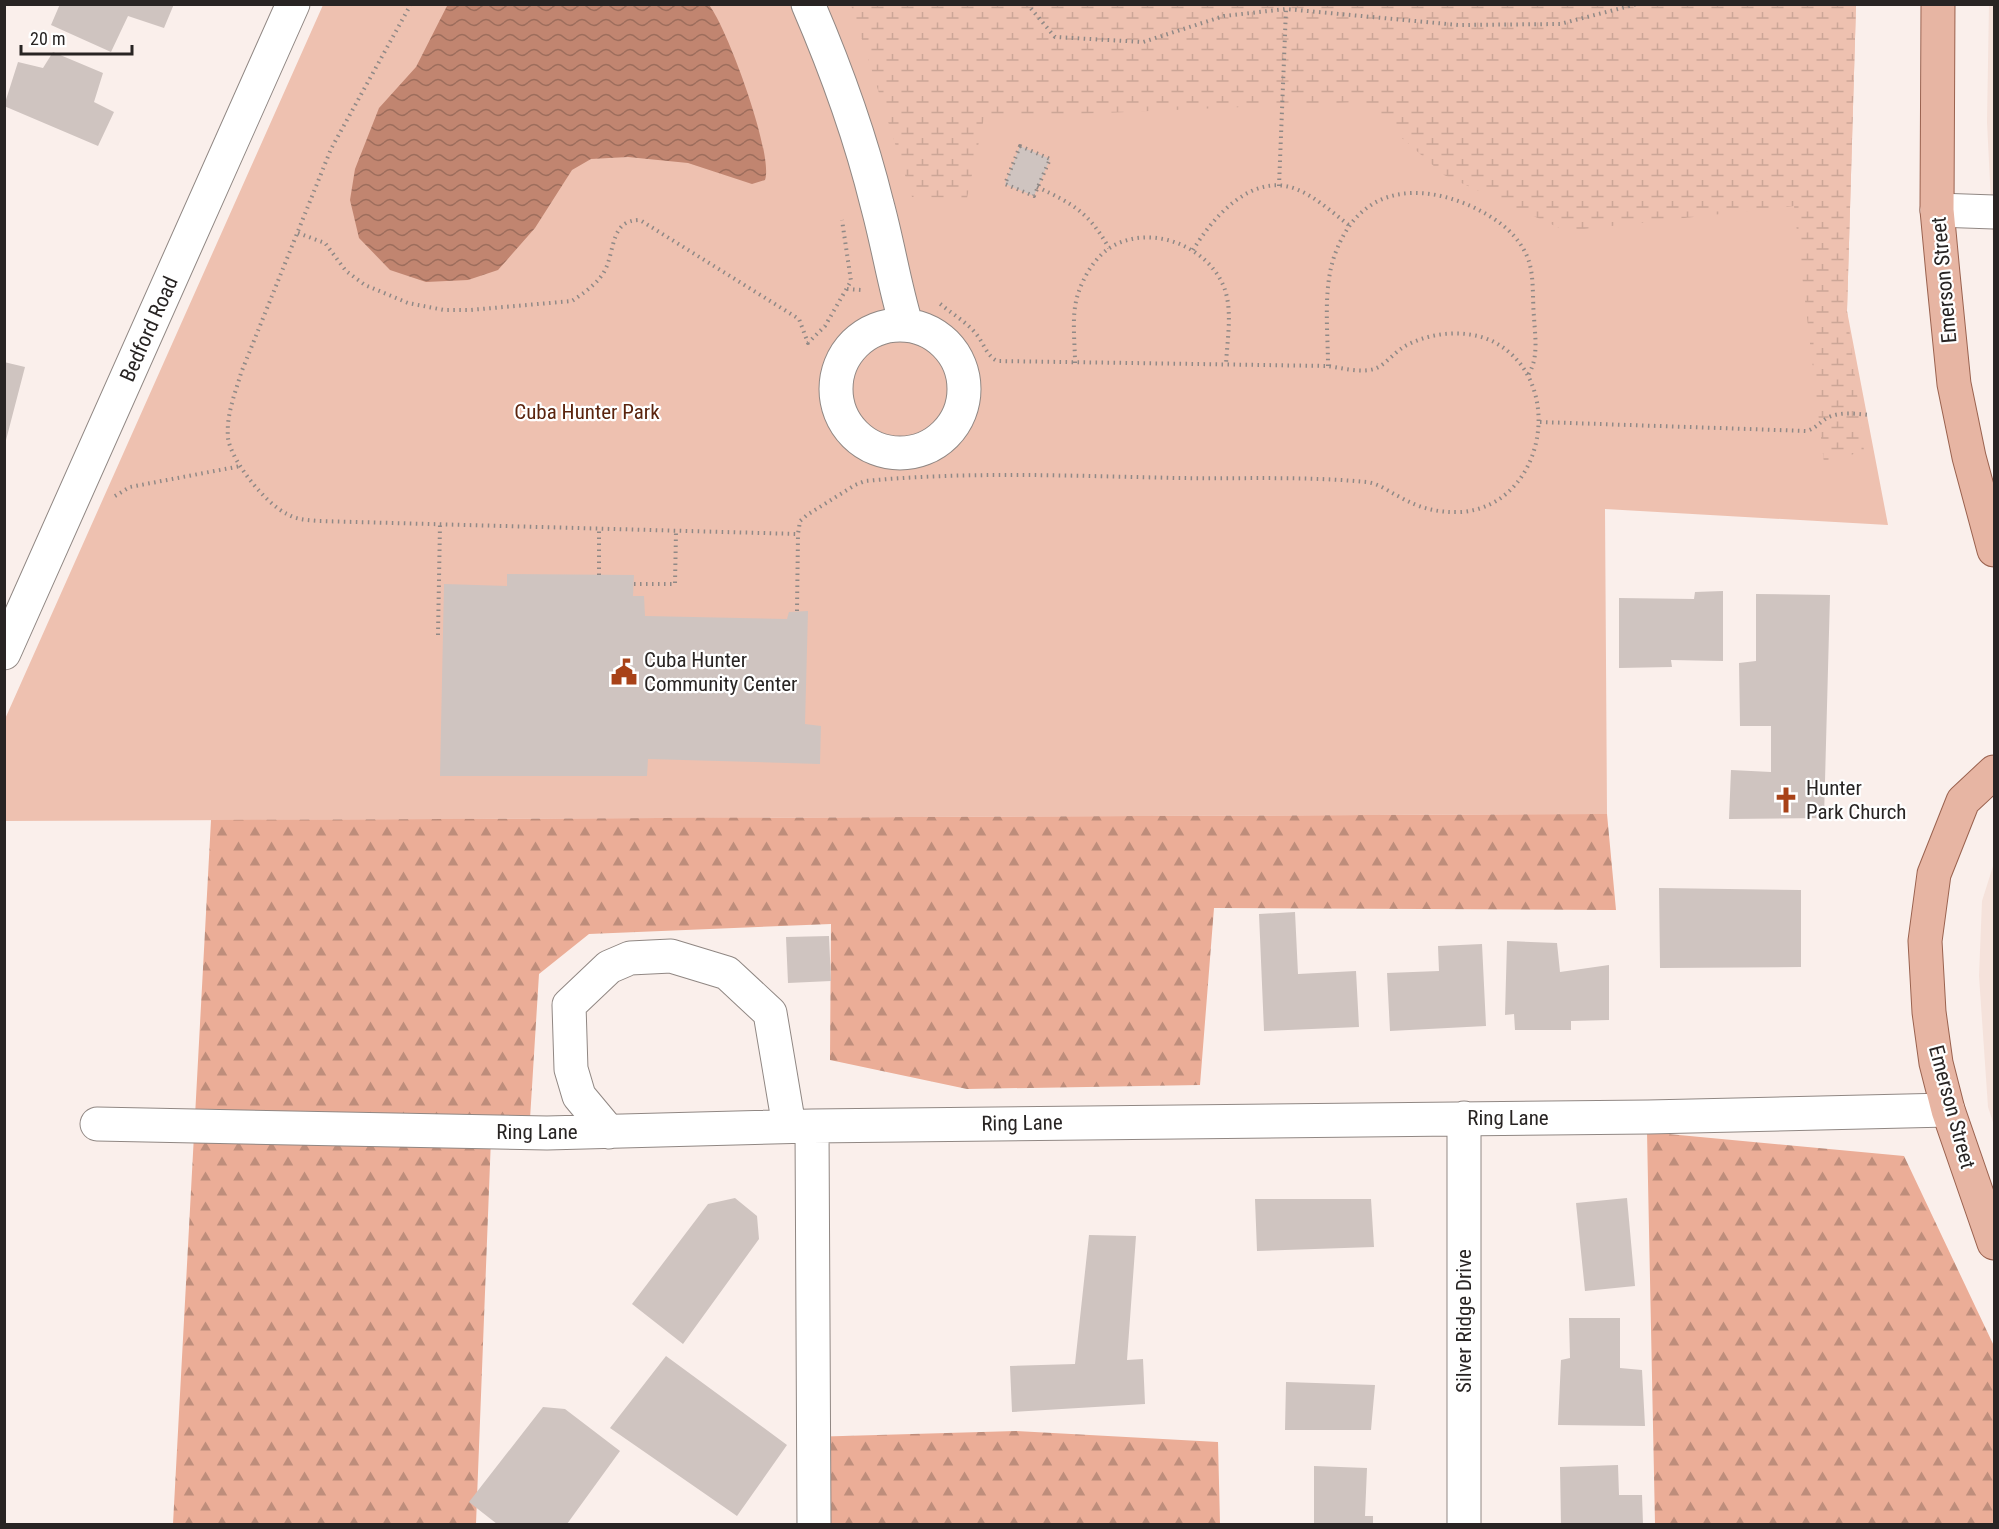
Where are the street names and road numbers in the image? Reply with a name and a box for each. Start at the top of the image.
street label: Emerson Street [1927,216,1961,344]
street label: Bedford Road [115,273,183,385]
street label: Emerson Street [1924,1043,1980,1171]
street label: Ring Lane [1467,1106,1549,1130]
street label: Ring Lane [981,1110,1063,1136]
street label: Ring Lane [496,1120,578,1144]
street label: Silver Ridge Drive [1452,1249,1476,1393]

